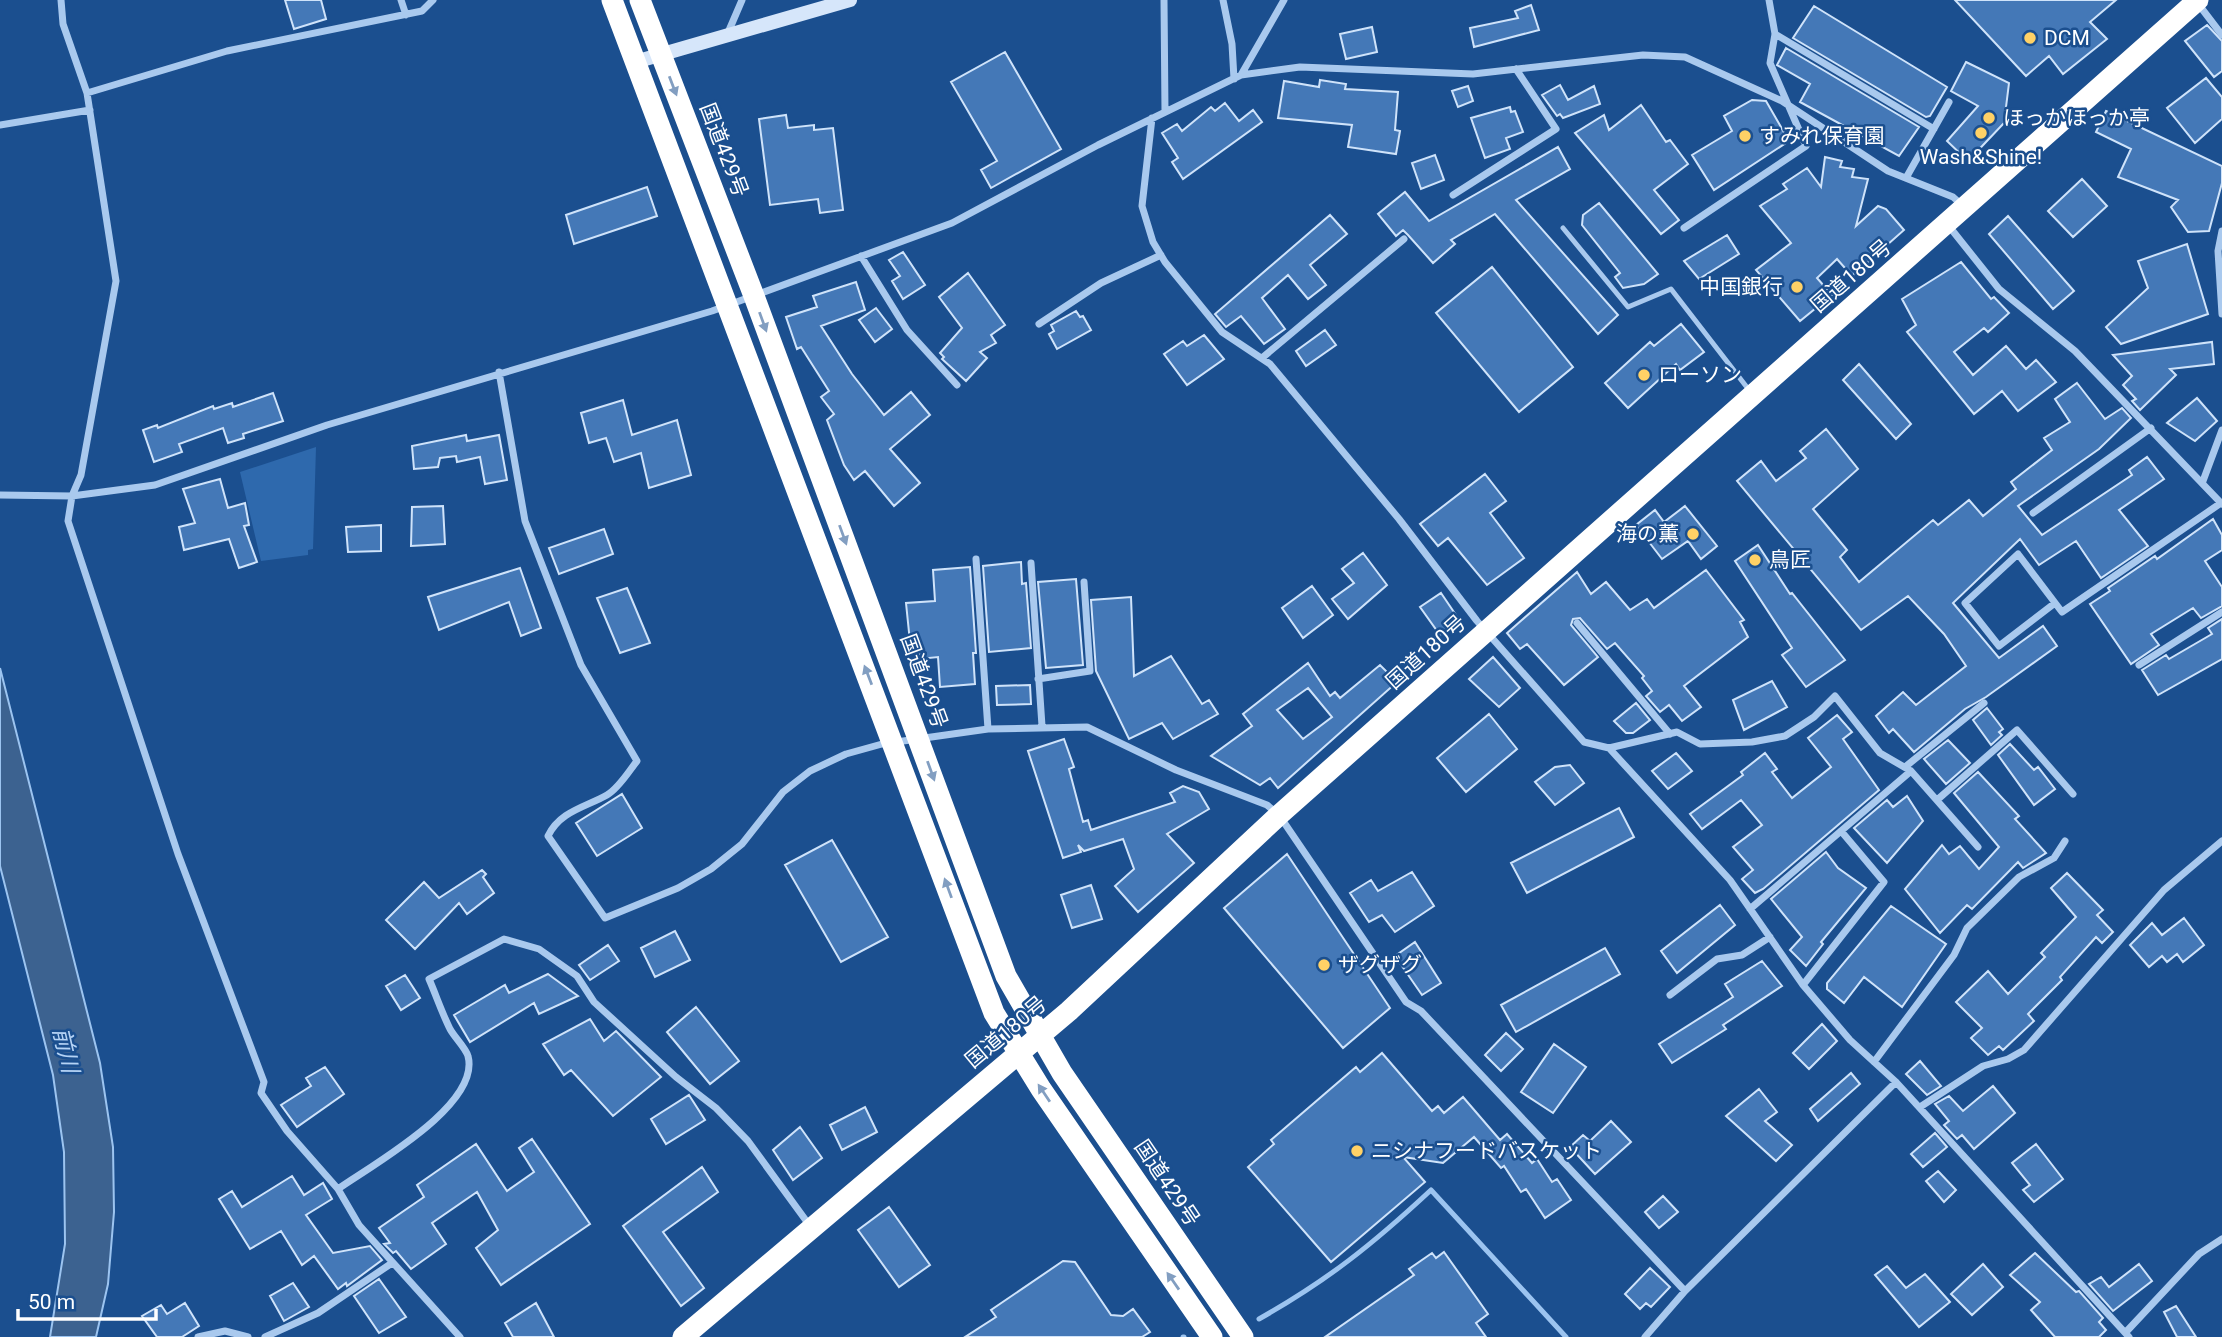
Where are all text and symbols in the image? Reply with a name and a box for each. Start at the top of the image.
place label: DCM [2044,26,2090,50]
marker: DCM [2022,30,2038,46]
one-way arrow [668,76,679,97]
street label: 国道429号 [695,100,753,200]
place label: ほっかほっか亭 [2003,106,2150,130]
marker: ほっかほっか亭 [1981,110,1997,126]
place label: すみれ保育園 [1759,124,1885,148]
marker: Wash&Shine! [1973,125,1989,141]
marker: すみれ保育園 [1737,128,1753,144]
place label: Wash&Shine! [1920,145,2042,169]
street label: 国道180号 [1806,235,1896,317]
place label: 中国銀行 [1699,275,1783,299]
marker: 中国銀行 [1789,279,1805,295]
one-way arrow [758,311,769,332]
place label: ローソン [1658,363,1742,387]
marker: ローソン [1636,367,1652,383]
place label: 海の薫 [1616,522,1679,546]
one-way arrow [838,525,849,546]
marker: 海の薫 [1685,526,1701,542]
place label: 鳥匠 [1769,548,1811,572]
marker: 鳥匠 [1747,552,1763,568]
street label: 国道180号 [1381,610,1471,694]
street label: 国道429号 [896,631,952,731]
one-way arrow [863,665,874,686]
one-way arrow [926,761,937,782]
one-way arrow [942,878,953,899]
place label: ザグザグ [1338,953,1422,977]
marker: ザグザグ [1316,957,1332,973]
street label: 国道180号 [961,991,1051,1073]
water label: 前川 [47,1025,85,1078]
one-way arrow [1038,1084,1051,1103]
street label: 国道429号 [1130,1135,1204,1231]
place label: ニシナフードバスケット [1371,1139,1602,1163]
marker: ニシナフードバスケット [1349,1143,1365,1159]
one-way arrow [1166,1272,1180,1290]
scale bar [18,1278,156,1322]
text: 50 m [28,1290,75,1314]

